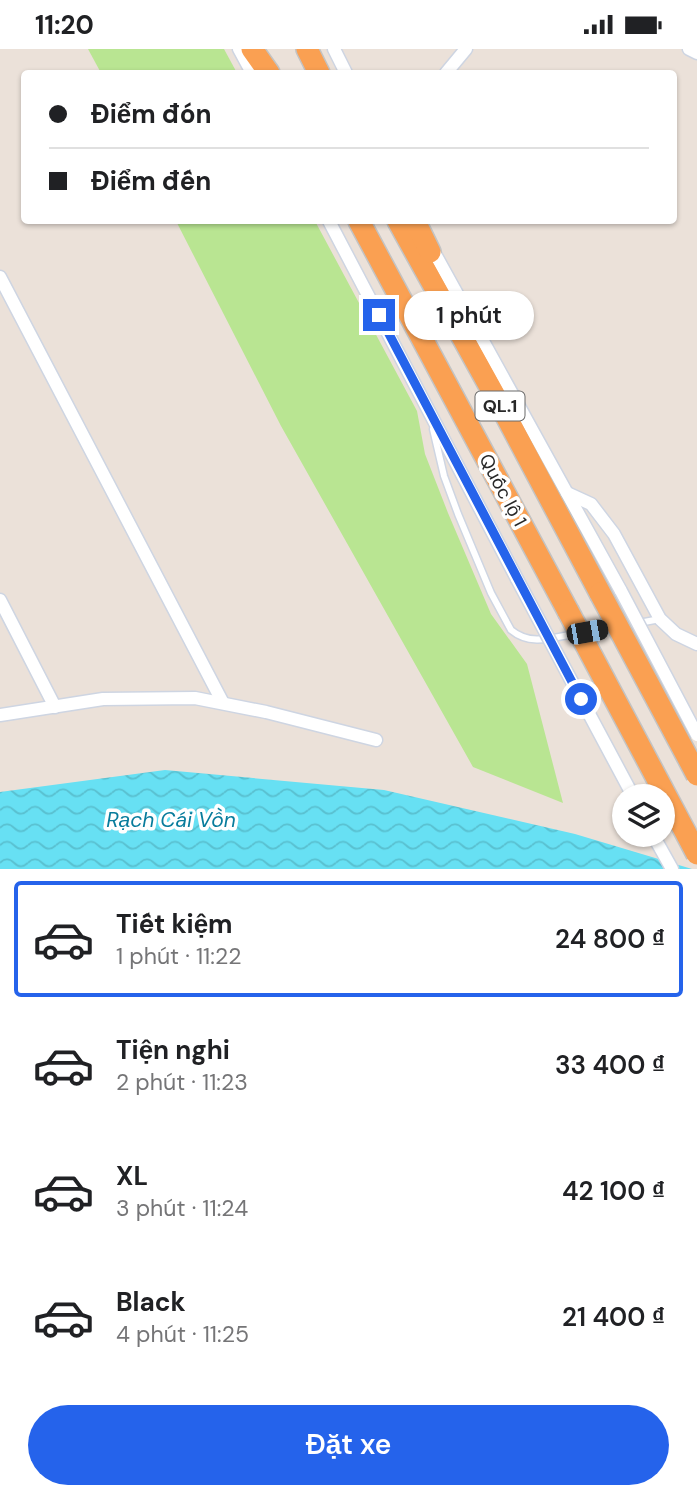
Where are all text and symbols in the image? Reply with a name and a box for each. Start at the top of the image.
text: 11:20 [35,8,94,42]
text: Điểm đón [91,97,212,131]
text: Điểm đến [91,164,211,198]
callout: 1 phút [404,291,533,339]
route end [363,299,395,331]
text: 1 phút [436,300,502,330]
road number: QL.1 [476,391,524,421]
street label: Quốc lộ 1 [474,449,532,531]
car [565,618,610,646]
route start [565,683,597,715]
map controls [612,784,675,847]
button: layers [612,784,675,847]
water label: Rạch Cái Vồn [106,806,236,834]
text: Tiết kiệm [116,907,233,941]
icon: car [32,908,95,971]
text: 24 800 ₫ [555,922,665,956]
text: 1 phút · 11:22 [116,941,241,971]
text: Tiện nghi [116,1033,230,1067]
icon: car [32,1034,95,1097]
text: 33 400 ₫ [555,1048,665,1082]
text: 2 phút · 11:23 [116,1067,248,1097]
text: XL [116,1159,148,1193]
icon: car [32,1160,95,1223]
text: 42 100 ₫ [562,1174,665,1208]
text: 3 phút · 11:24 [116,1193,248,1223]
text: Black [116,1285,186,1319]
icon: car [32,1286,95,1349]
text: 21 400 ₫ [562,1300,665,1334]
text: 4 phút · 11:25 [116,1319,249,1349]
button: Đặt xe [28,1405,669,1485]

